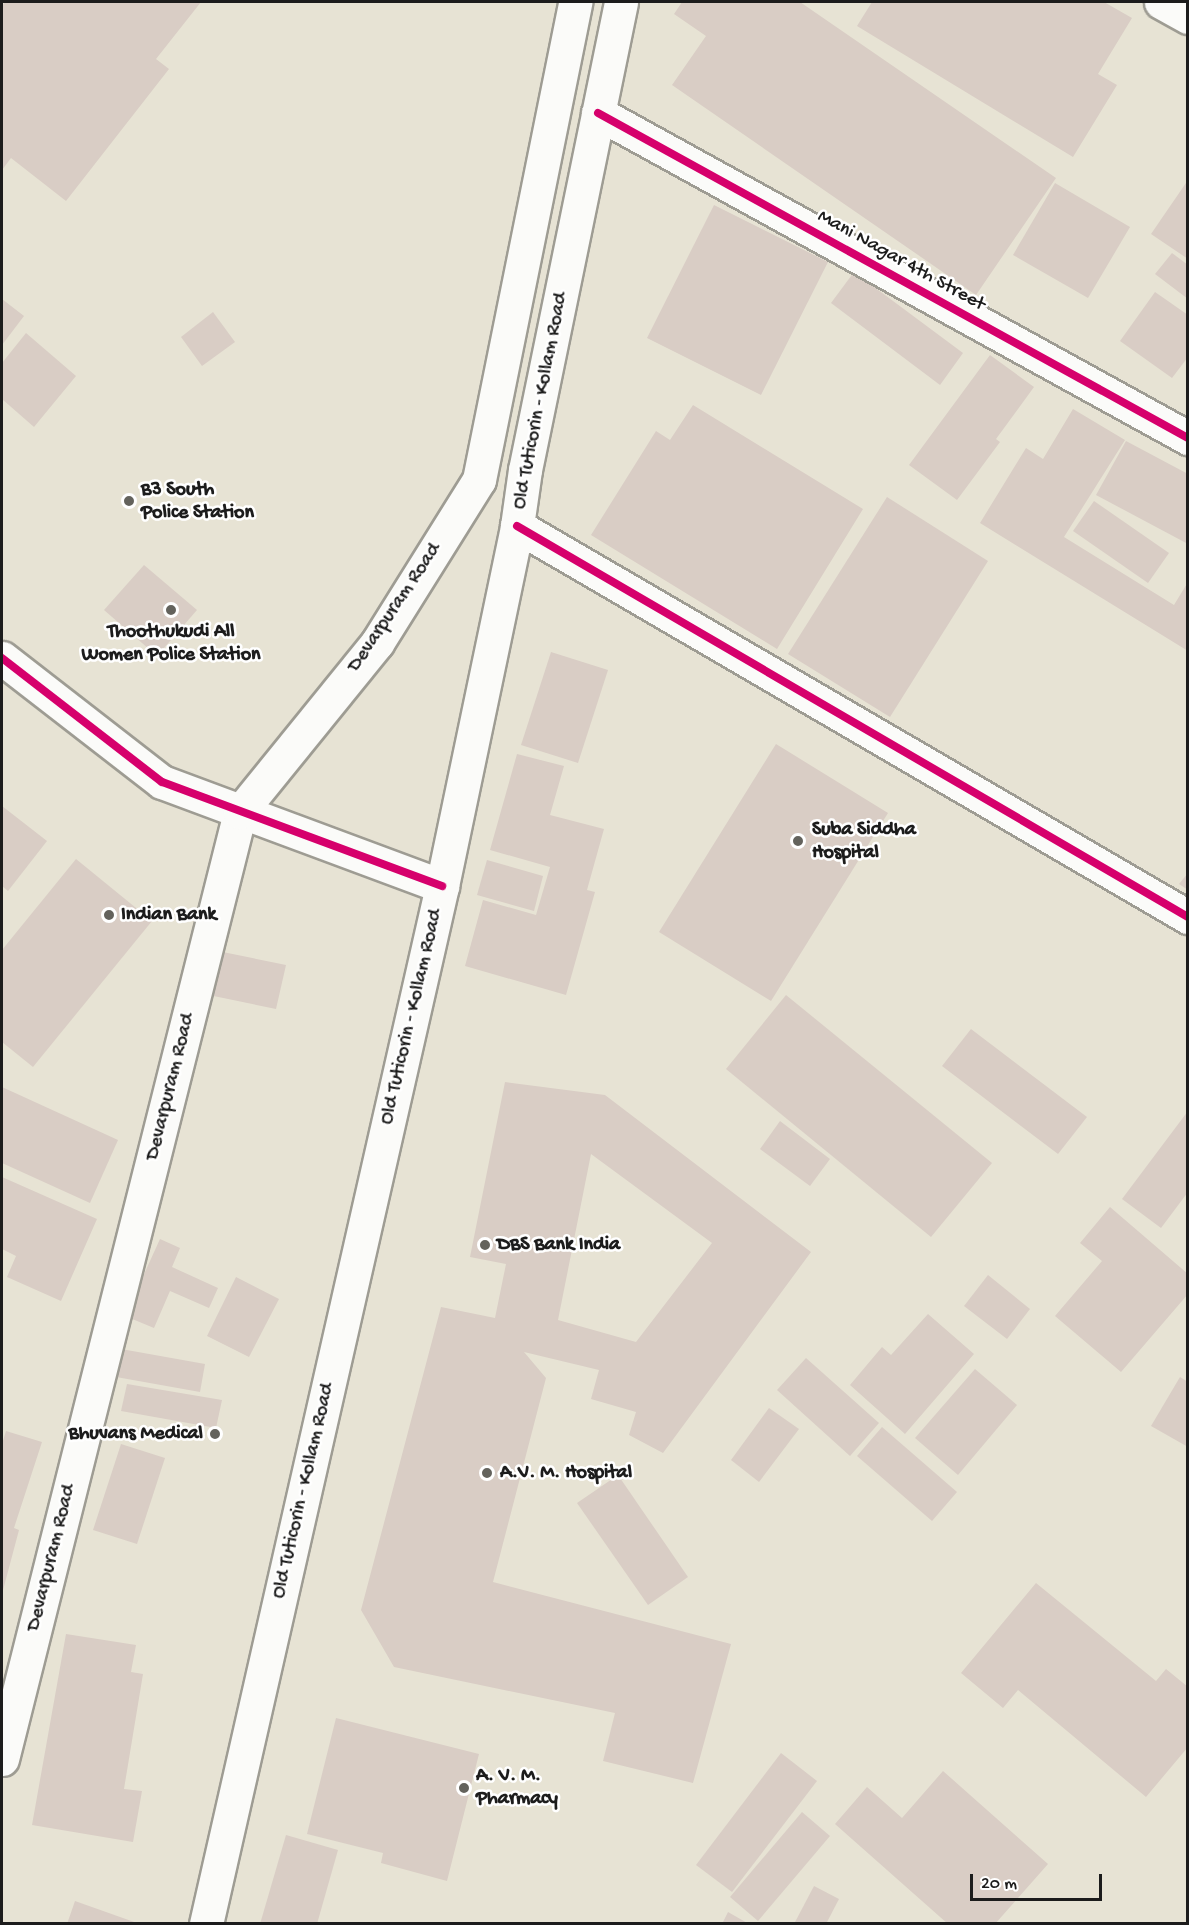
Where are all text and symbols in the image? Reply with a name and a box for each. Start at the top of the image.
street label: Mani Nagar 4th Street [813,205,989,317]
street label: Old Tuticorin - Kollam Road [508,291,574,511]
place label: B3 South Police Station [141,478,254,525]
marker: B3 South Police Station [122,494,136,508]
street label: Devarpuram Road [343,539,447,677]
marker: Thoothukudi All Women Police Station [164,603,178,617]
place label: Thoothukudi All Women Police Station [81,620,261,667]
place label: Suba Siddha Hospital [812,818,916,865]
marker: Suba Siddha Hospital [789,832,807,850]
place label: Indian Bank [121,903,216,927]
street label: Old Tuticorin - Kollam Road [376,907,448,1127]
marker: Indian Bank [102,908,116,922]
street label: Devarpuram Road [141,1011,201,1163]
place label: DBS Bank India [497,1233,620,1257]
marker: DBS Bank India [478,1238,492,1252]
street label: Old Tuticorin - Kollam Road [268,1381,340,1601]
place label: Bhuvans Medical [69,1422,203,1446]
marker: Bhuvans Medical [208,1427,222,1441]
place label: A.V. M. Hospital [500,1461,632,1485]
marker: A.V. M. Hospital [478,1464,496,1482]
street label: Devarpuram Road [22,1482,82,1634]
place label: A. V. M. Pharmacy [476,1764,558,1811]
marker: A. V. M. Pharmacy [457,1781,471,1795]
scale bar [973,1862,1105,1900]
text: 20 m [981,1874,1017,1895]

